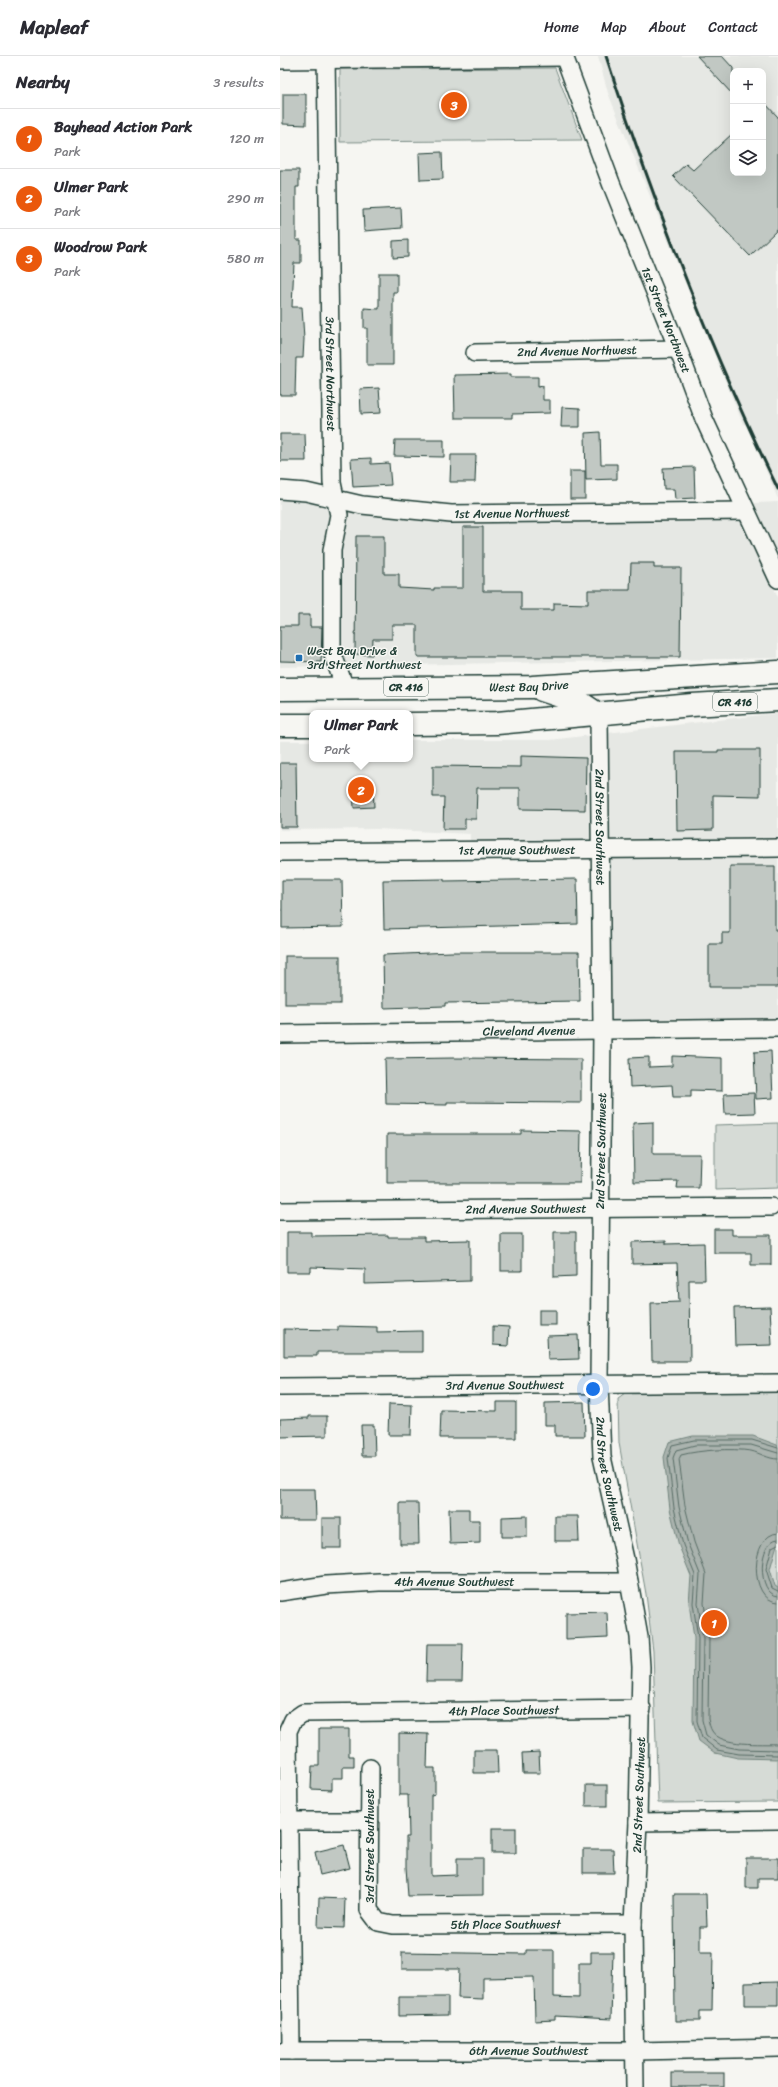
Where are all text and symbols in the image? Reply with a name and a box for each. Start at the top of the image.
text: Mapleaf [20,11,88,44]
text: Home [544,15,579,40]
text: Map [601,15,627,40]
text: About [649,15,686,40]
text: Contact [708,15,758,40]
text: Nearby [16,67,70,97]
map controls [730,68,766,176]
button: + [730,68,766,104]
text: 3 results [213,71,264,94]
pin: 3 [441,90,467,120]
button: − [730,104,766,140]
text: Bayhead Action Park [54,114,192,140]
text: 1 [26,127,32,150]
text: 120 m [229,127,264,150]
text: Park [54,140,81,163]
button: layers [730,140,766,176]
text: Ulmer Park [54,174,128,200]
text: 2 [25,187,33,210]
text: 290 m [227,187,264,210]
text: Park [54,200,81,223]
text: Woodrow Park [54,234,147,260]
text: 3 [25,247,33,270]
text: 580 m [227,247,264,270]
text: Park [54,260,81,283]
street label: 1st Street Northwest [635,263,697,376]
street label: 3rd Street Northwest [319,316,342,432]
street label: 2nd Avenue Northwest [517,339,637,363]
street label: 1st Avenue Northwest [454,502,570,525]
place label: West Bay Drive & 3rd Street Northwest [307,640,422,676]
marker: West Bay Drive & 3rd Street Northwest [294,653,304,663]
street label: West Bay Drive [489,674,569,698]
road number: CR 416 [384,678,428,696]
road number: CR 416 [713,693,757,711]
popup [309,710,413,762]
text: Ulmer Park [324,712,398,738]
text: Park [324,738,351,761]
street label: 2nd Street Southwest [589,769,612,885]
pin: 2 [348,775,374,805]
street label: 1st Avenue Southwest [458,839,576,862]
street label: Cleveland Avenue [483,1019,576,1043]
street label: 2nd Street Southwest [589,1093,613,1209]
street label: 2nd Avenue Southwest [465,1198,587,1220]
street label: 3rd Avenue Southwest [445,1374,565,1397]
your location [583,1379,603,1399]
street label: 2nd Street Southwest [589,1416,629,1534]
street label: 4th Avenue Southwest [394,1571,514,1593]
pin: 1 [701,1608,727,1638]
street label: 4th Place Southwest [448,1699,560,1722]
street label: 2nd Street Southwest [626,1736,652,1854]
street label: 3rd Street Southwest [359,1789,381,1903]
street label: 5th Place Southwest [450,1913,562,1936]
street label: 6th Avenue Southwest [469,2040,589,2062]

